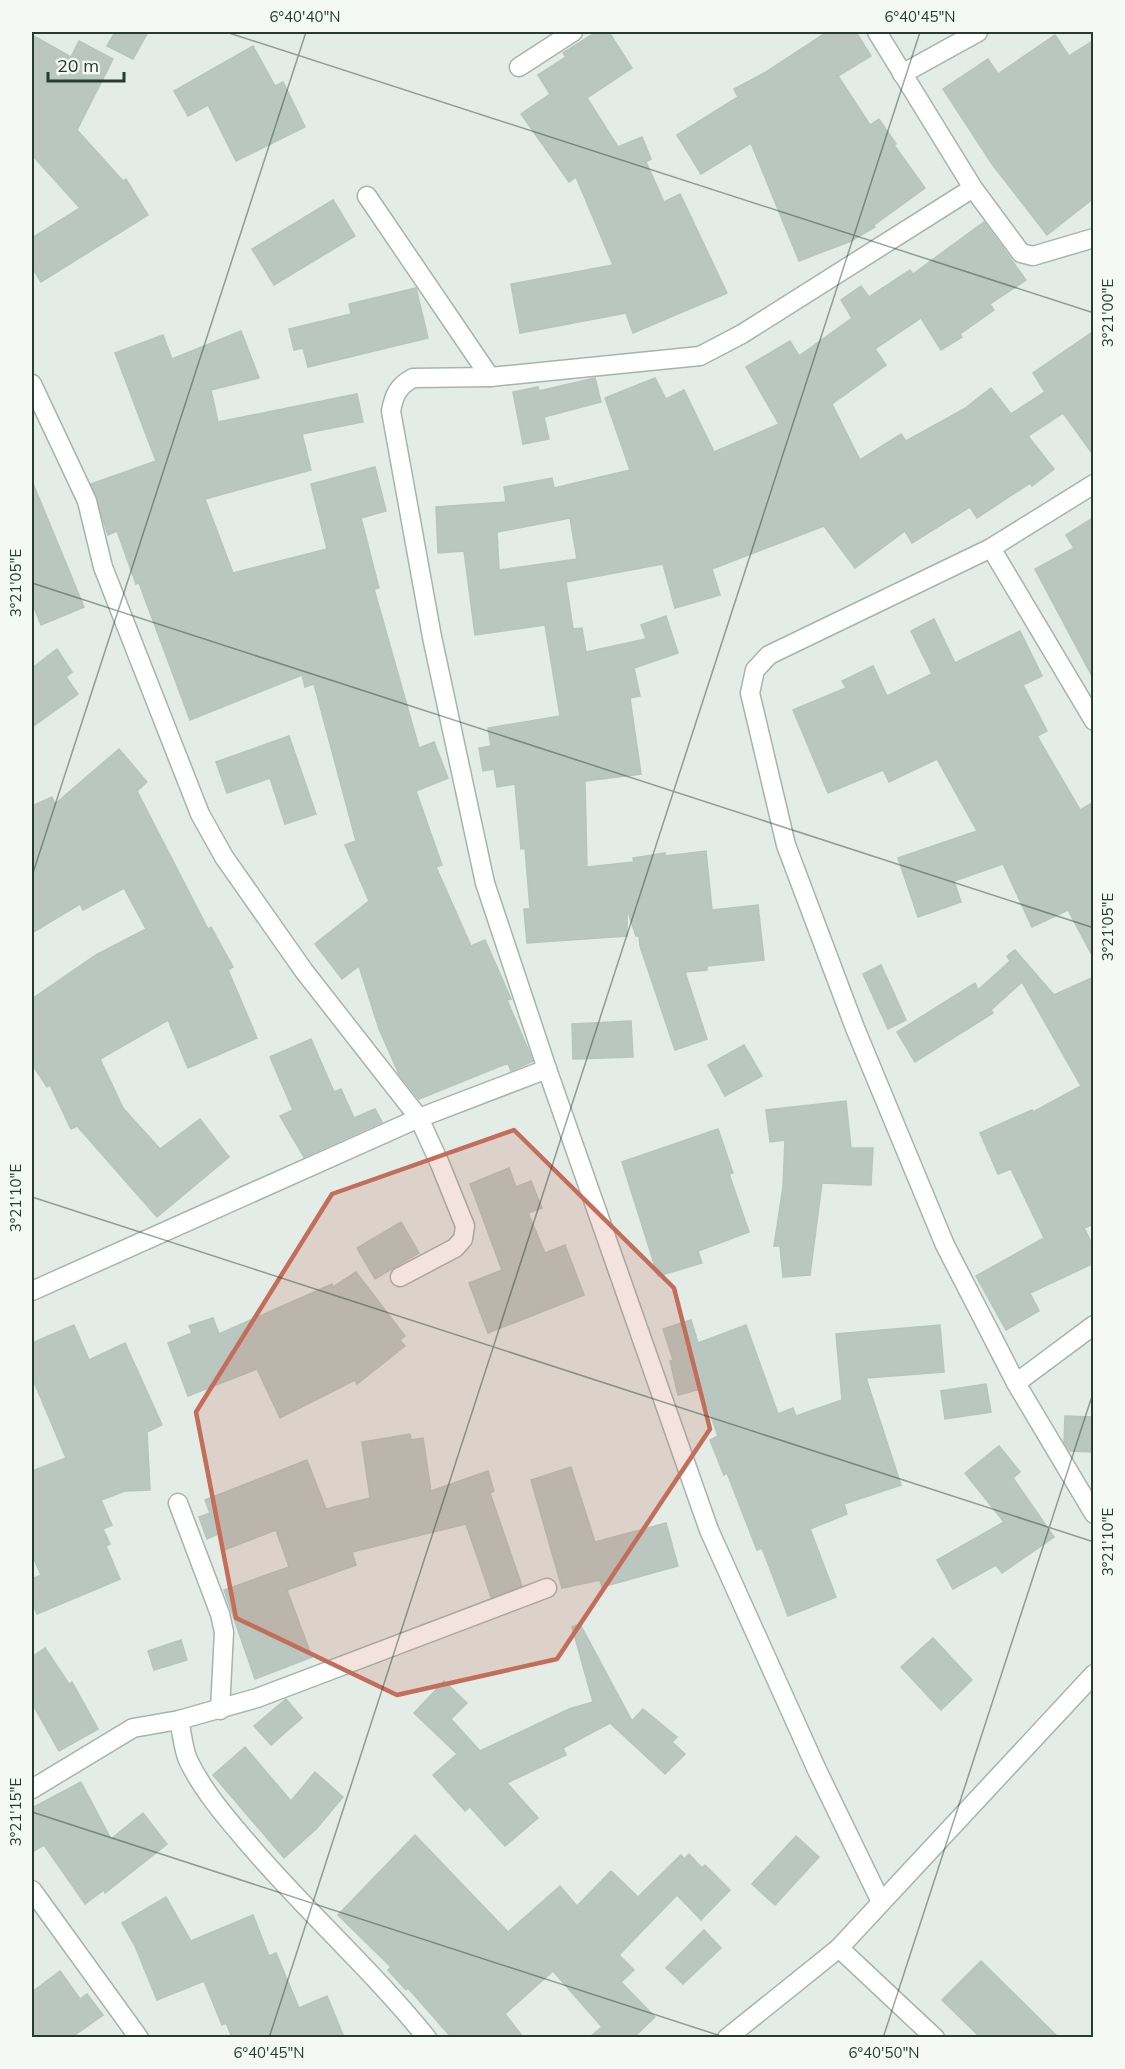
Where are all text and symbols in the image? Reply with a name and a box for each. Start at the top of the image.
text: 6°40'40"N [270,7,340,26]
text: 6°40'45"N [885,7,955,26]
scale bar [48,45,124,83]
text: 20 m [57,54,99,77]
text: 3°21'00"E [1098,279,1117,347]
text: 3°21'05"E [6,549,25,617]
text: 3°21'05"E [1098,893,1117,961]
text: 3°21'10"E [6,1164,25,1232]
text: 3°21'10"E [1098,1508,1117,1576]
text: 3°21'15"E [6,1778,25,1846]
text: 6°40'45"N [234,2043,304,2062]
text: 6°40'50"N [849,2043,919,2062]

